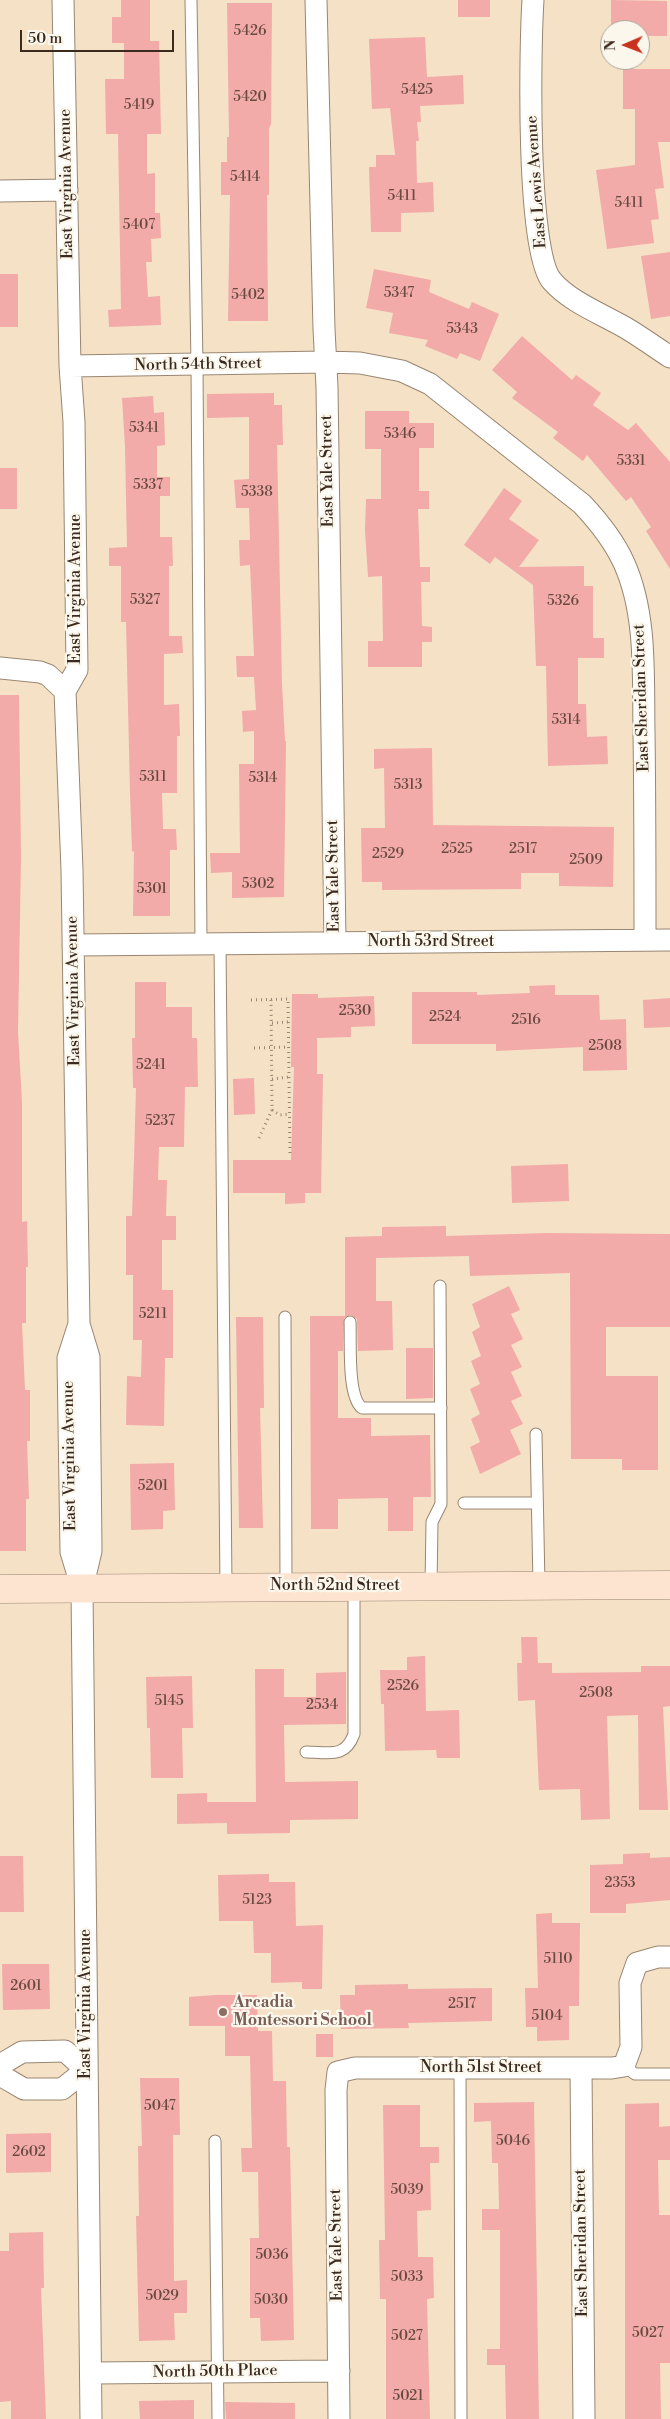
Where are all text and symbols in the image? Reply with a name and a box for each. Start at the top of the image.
scale bar [22,20,176,52]
north arrow [600,20,650,70]
house number: 5426 [234,24,266,40]
text: 50 m [28,29,62,48]
text: N [602,40,620,51]
house number: 5425 [401,83,433,99]
house number: 5420 [233,90,267,106]
house number: 5419 [124,98,154,114]
street label: East Virginia Avenue [56,109,78,259]
street label: East Lewis Avenue [523,115,551,249]
house number: 5414 [230,170,260,186]
house number: 5411 [388,189,416,205]
house number: 5411 [615,196,643,212]
house number: 5407 [123,218,155,234]
house number: 5347 [384,286,414,302]
house number: 5402 [231,288,265,304]
house number: 5343 [446,322,478,338]
street label: North 54th Street [134,354,262,376]
street label: East Yale Street [317,415,339,527]
house number: 5341 [129,421,159,437]
house number: 5346 [384,427,416,443]
house number: 5331 [617,454,645,470]
house number: 5337 [133,478,163,494]
house number: 5338 [241,485,273,501]
street label: East Virginia Avenue [66,514,86,664]
house number: 5327 [130,593,160,609]
house number: 5326 [547,594,579,610]
street label: East Sheridan Street [630,624,654,772]
house number: 5314 [552,713,580,729]
house number: 5311 [139,770,167,786]
house number: 5314 [249,771,277,787]
house number: 5313 [394,778,422,794]
street label: East Yale Street [323,820,345,932]
house number: 2525 [441,842,473,858]
house number: 2517 [509,842,537,858]
house number: 2529 [372,847,404,863]
house number: 2509 [569,853,603,869]
house number: 5302 [242,877,274,893]
house number: 5301 [137,882,167,898]
street label: East Virginia Avenue [63,916,85,1066]
street label: North 53rd Street [367,932,495,952]
house number: 2530 [339,1004,371,1020]
house number: 2524 [429,1010,461,1026]
house number: 2516 [511,1013,541,1029]
house number: 2508 [588,1039,622,1055]
house number: 5241 [136,1058,166,1074]
house number: 5237 [145,1114,175,1130]
house number: 5211 [139,1307,167,1323]
street label: East Virginia Avenue [59,1381,81,1531]
house number: 5201 [138,1479,168,1495]
street label: North 52nd Street [270,1576,400,1596]
house number: 2526 [387,1679,419,1695]
house number: 2508 [579,1686,613,1702]
house number: 5145 [154,1694,184,1710]
house number: 2534 [306,1698,338,1714]
house number: 2353 [604,1876,636,1892]
house number: 5123 [242,1893,272,1909]
street label: East Virginia Avenue [76,1929,96,2079]
house number: 5110 [543,1952,573,1968]
house number: 2601 [10,1979,42,1995]
place label: Arcadia Montessori School [233,1993,372,2031]
house number: 2517 [448,1997,476,2013]
marker: Arcadia Montessori School [217,2006,229,2018]
house number: 5104 [532,2009,562,2025]
street label: North 51st Street [420,2058,542,2078]
house number: 5047 [144,2099,176,2115]
house number: 5046 [496,2134,530,2150]
house number: 2602 [12,2145,46,2161]
street label: East Sheridan Street [571,2169,593,2317]
house number: 5039 [390,2183,424,2199]
street label: East Yale Street [326,2189,348,2301]
house number: 5036 [255,2248,289,2264]
house number: 5033 [391,2270,423,2286]
house number: 5029 [145,2289,179,2305]
house number: 5030 [254,2293,288,2309]
house number: 5027 [632,2326,664,2342]
house number: 5027 [391,2329,423,2345]
street label: North 50th Place [152,2361,278,2383]
house number: 5021 [393,2389,423,2405]

